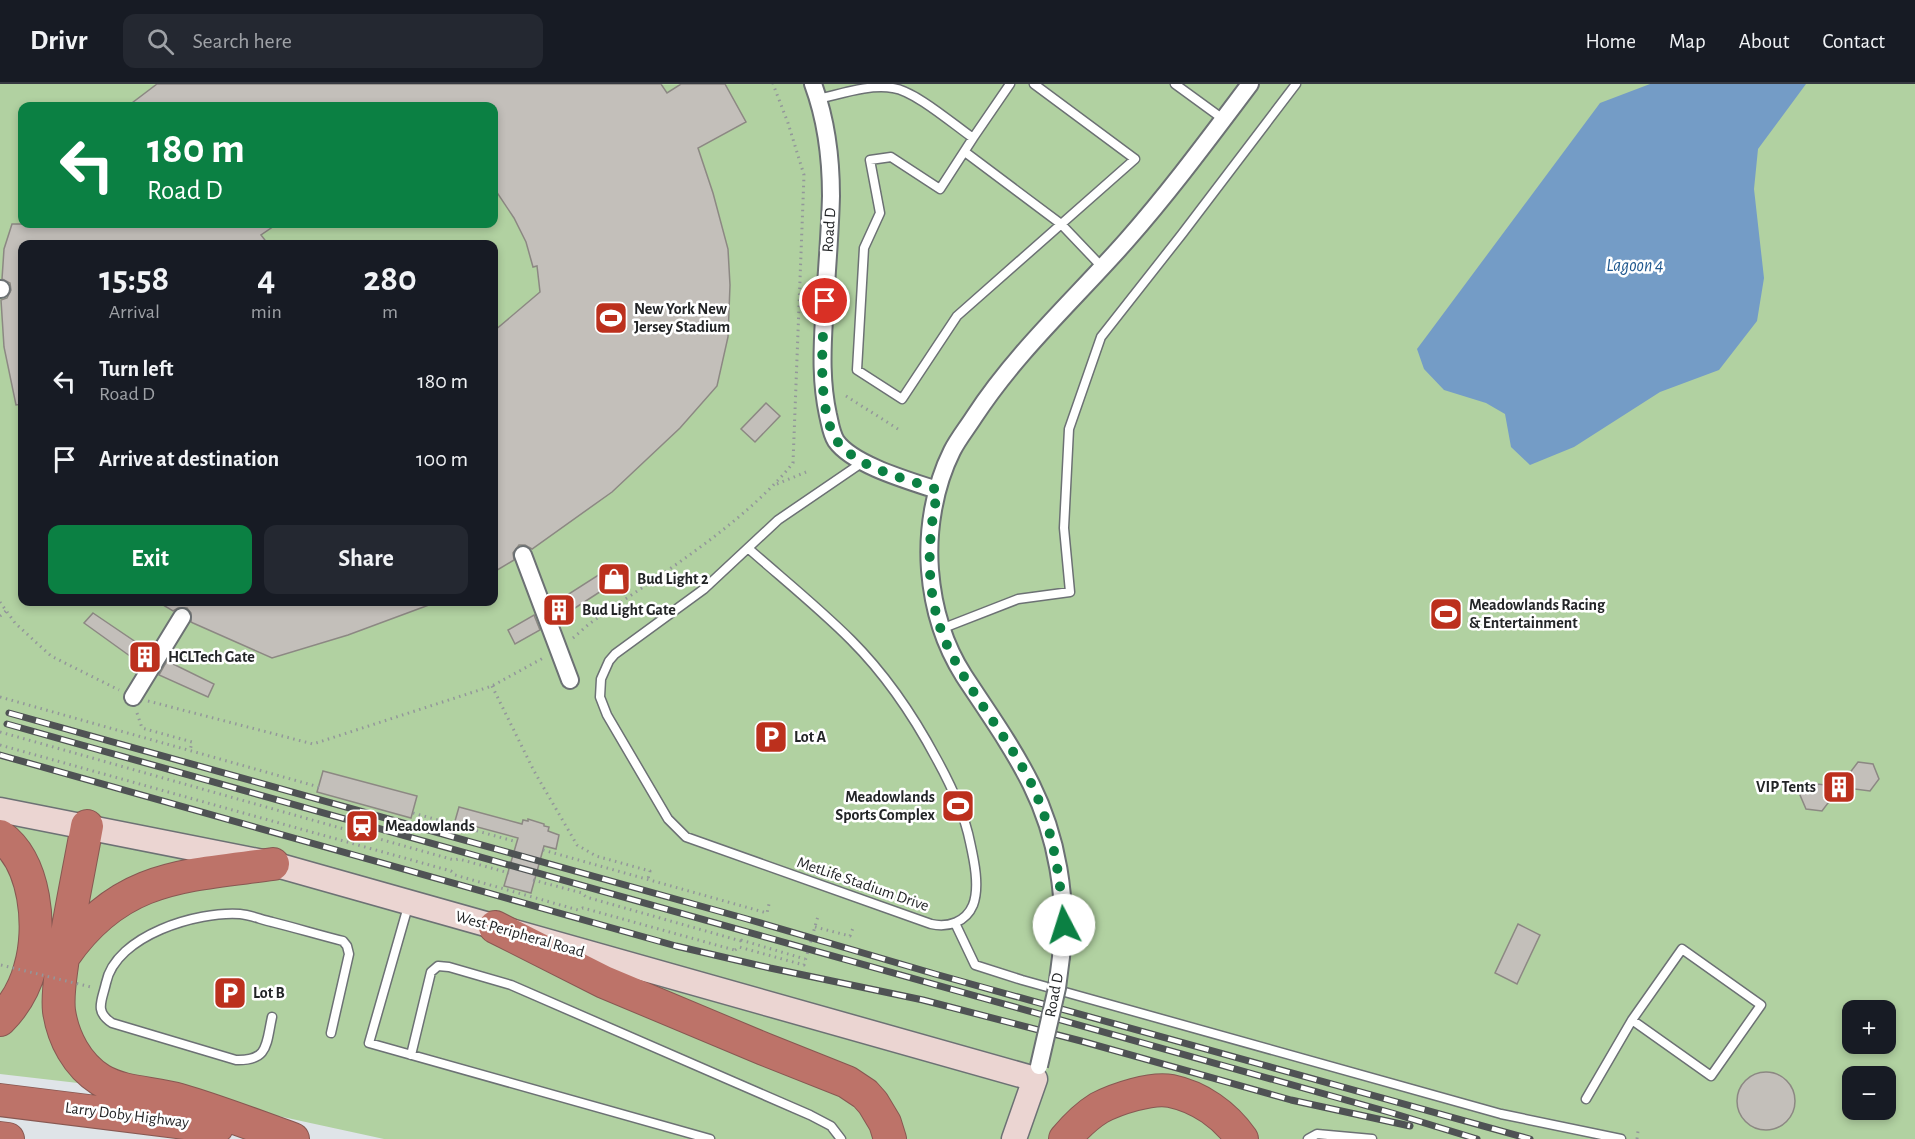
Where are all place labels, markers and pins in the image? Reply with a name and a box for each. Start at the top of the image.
pin [799,275,850,326]
sports icon: New York New Jersey Stadium [593,300,629,336]
place label: New York New Jersey Stadium [634,301,730,336]
shop icon: Bud Light 2 [596,561,632,597]
place label: Bud Light 2 [637,571,709,587]
building icon: Bud Light Gate [541,592,577,628]
sports icon: Meadowlands Racing & Entertainment [1428,596,1464,632]
place label: Meadowlands Racing & Entertainment [1469,597,1606,631]
place label: Bud Light Gate [582,602,676,618]
building icon: HCLTech Gate [127,639,163,675]
place label: HCLTech Gate [168,649,255,665]
parking icon: Lot A [753,719,789,755]
place label: Lot A [794,729,827,745]
building icon: VIP Tents [1821,769,1857,805]
place label: VIP Tents [1756,779,1816,795]
sports icon: Meadowlands Sports Complex [940,788,976,824]
place label: Meadowlands Sports Complex [835,789,936,823]
station icon: Meadowlands [344,808,380,844]
place label: Meadowlands [385,818,475,834]
parking icon: Lot B [212,975,248,1011]
place label: Lot B [253,985,285,1001]

